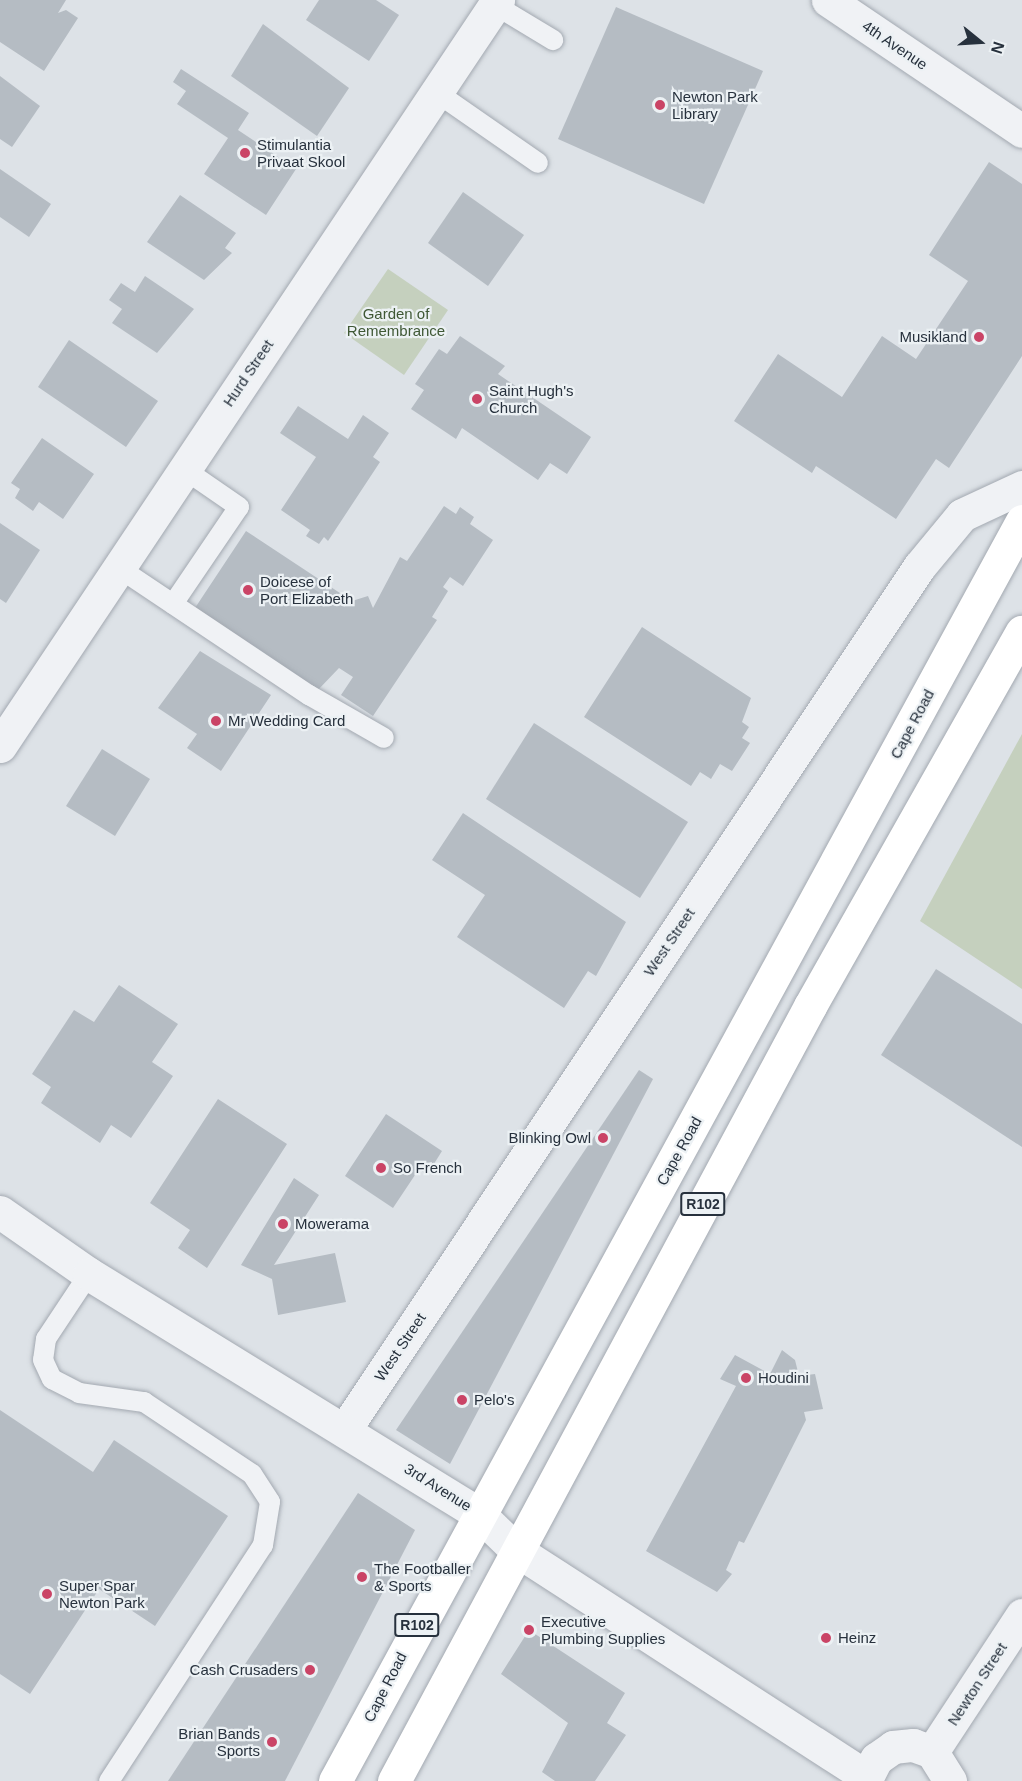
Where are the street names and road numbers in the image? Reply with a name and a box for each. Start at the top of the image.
street label: 4th Avenue [859,16,931,74]
street label: Hurd Street [219,336,277,410]
street label: Cape Road [886,686,938,762]
street label: West Street [640,905,698,979]
street label: Cape Road [653,1113,705,1189]
road number: R102 [679,1193,727,1215]
street label: West Street [371,1310,429,1384]
street label: 3rd Avenue [401,1459,475,1515]
road number: R102 [393,1614,441,1636]
street label: Newton Street [944,1639,1010,1729]
street label: Cape Road [360,1649,410,1725]

